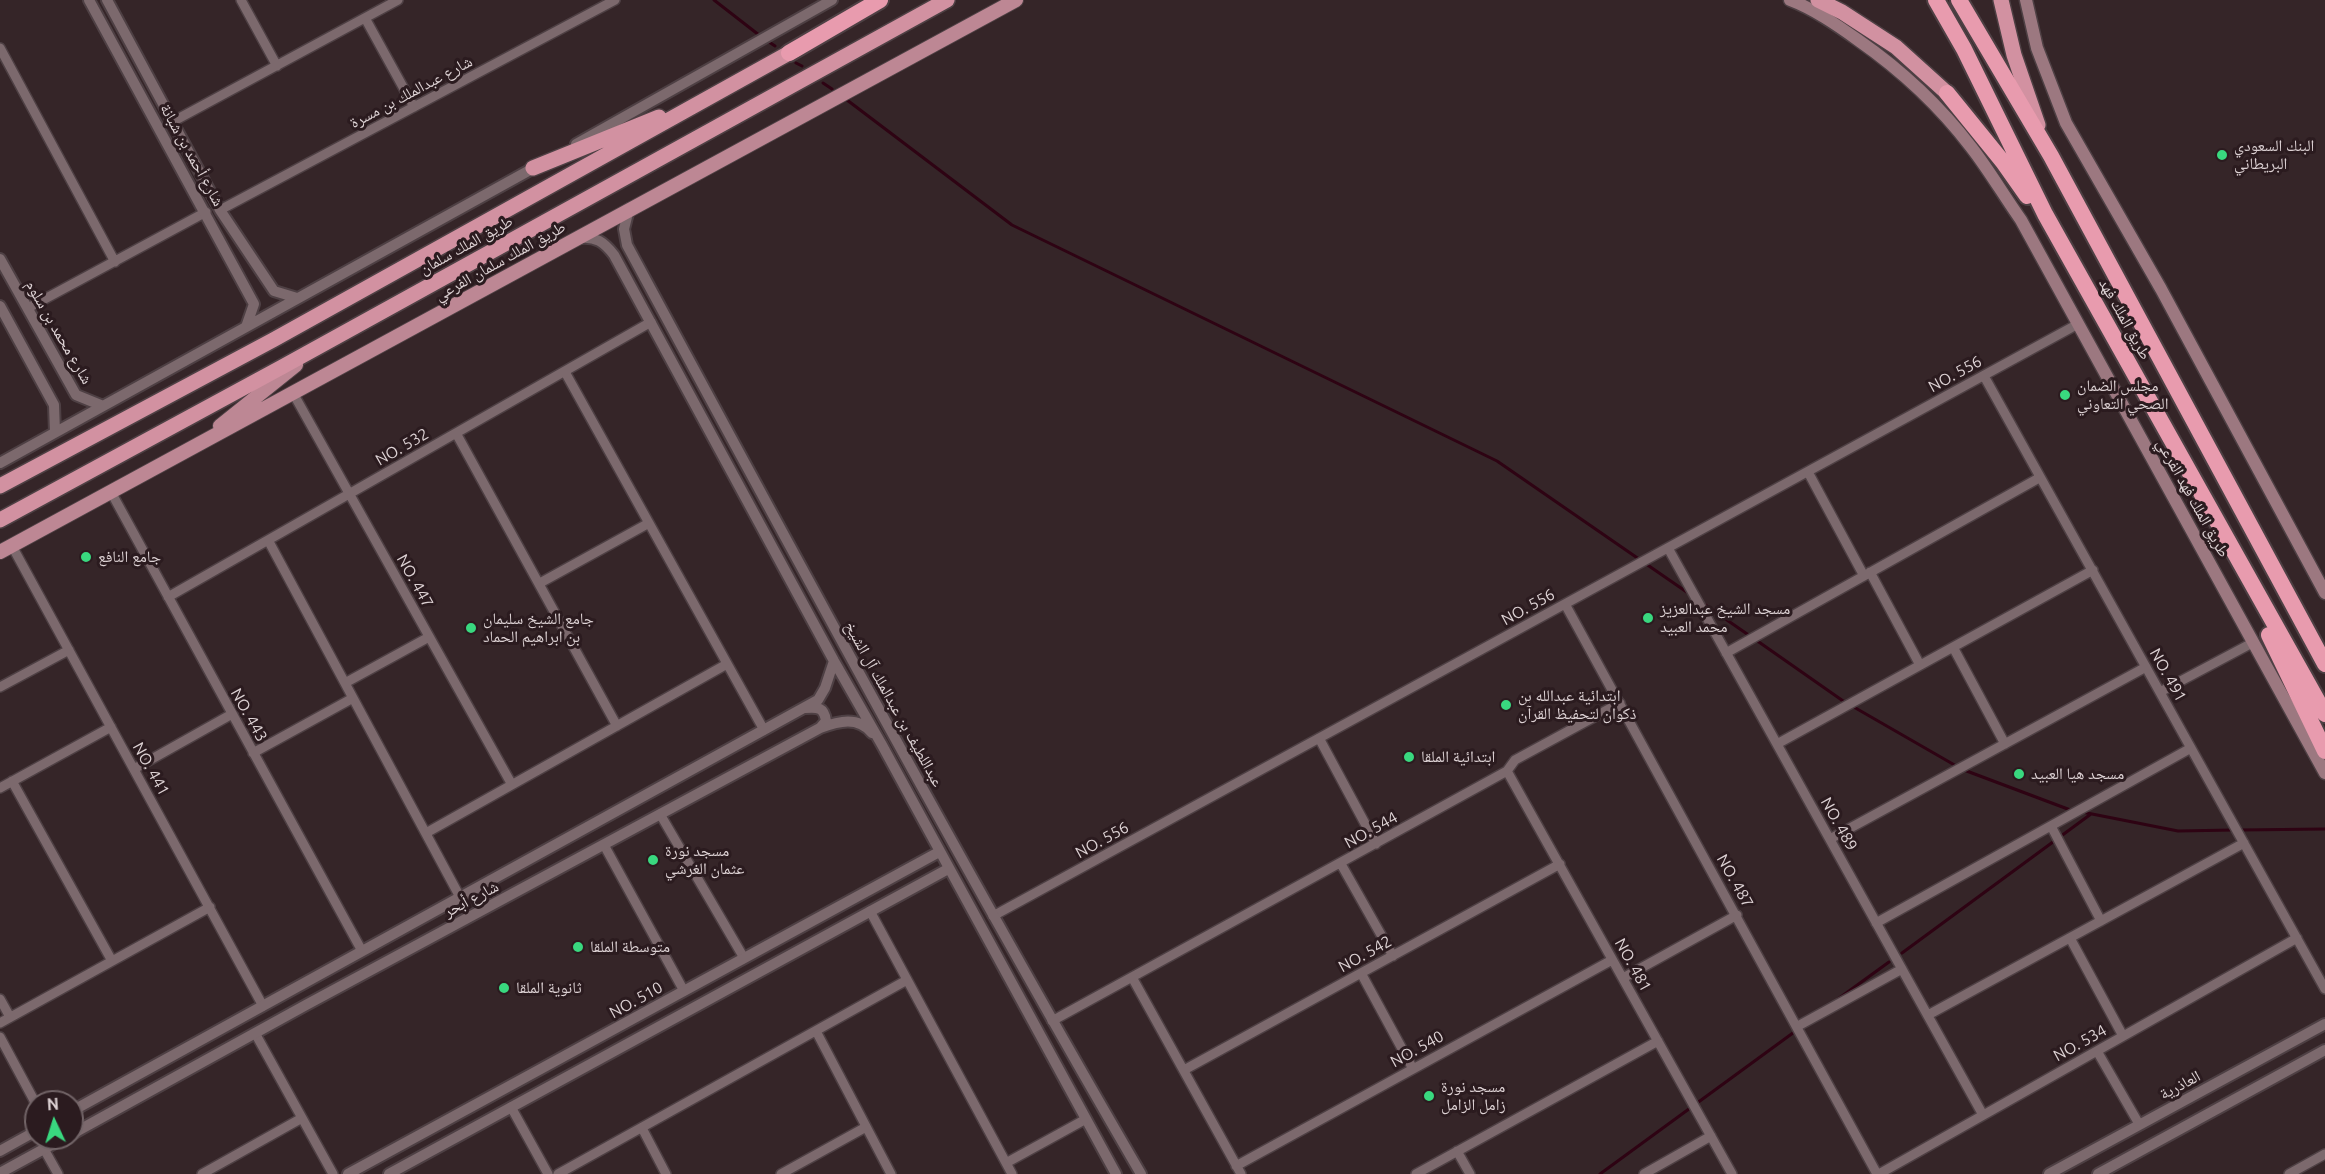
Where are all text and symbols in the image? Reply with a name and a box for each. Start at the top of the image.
street label: شارع عبدالملك بن مسرة [346,52,476,132]
street label: شارع أحمد بن شبانة [156,100,228,210]
place label: البنك السعودي البريطاني [2234,136,2314,174]
marker: البنك السعودي البريطاني [2215,148,2229,162]
street label: طريق الملك سلمان [416,211,516,279]
street label: طريق الملك سلمان الفرعي [431,217,569,305]
street label: طريق الملك فهد [2095,275,2155,363]
street label: شارع محمد بن سلوم [21,277,97,387]
street label: NO. 556 [1925,352,1985,396]
place label: مجلس الضمان الصحي التعاوني [2077,376,2168,414]
marker: مجلس الضمان الصحي التعاوني [2058,388,2072,402]
street label: NO. 532 [372,424,432,470]
street label: طريق الملك فهد الفرعي [2152,435,2234,561]
place label: جامع النافع [98,547,161,567]
marker: جامع النافع [79,550,93,564]
street label: NO. 447 [393,551,437,611]
street label: NO. 556 [1498,585,1558,629]
place label: مسجد الشيخ عبدالعزيز محمد العبيد [1660,599,1790,637]
place label: جامع الشيخ سليمان بن ابراهيم الحماد [483,609,594,647]
marker: مسجد الشيخ عبدالعزيز محمد العبيد [1641,611,1655,625]
street label: عبداللطيف بن عبدالملك آل الشيخ [840,618,948,790]
marker: جامع الشيخ سليمان بن ابراهيم الحماد [464,621,478,635]
street label: NO. 491 [2146,645,2190,705]
street label: NO. 443 [227,685,271,745]
place label: ابتدائية عبدالله بن ذكوان لتحفيظ القرآن [1518,686,1636,724]
marker: ابتدائية عبدالله بن ذكوان لتحفيظ القرآن [1499,698,1513,712]
street label: NO. 441 [129,739,173,799]
place label: ابتدائية الملقا [1421,747,1495,767]
marker: ابتدائية الملقا [1402,750,1416,764]
place label: مسجد هيا العبيد [2031,764,2124,784]
marker: مسجد هيا العبيد [2012,767,2026,781]
street label: NO. 489 [1817,794,1861,854]
street label: NO. 544 [1341,808,1401,852]
street label: NO. 556 [1072,818,1132,862]
place label: مسجد نورة عثمان الغرشي [665,841,744,879]
street label: NO. 487 [1713,851,1757,911]
marker: مسجد نورة عثمان الغرشي [646,853,660,867]
street label: شارع أبحر [440,877,502,921]
street label: NO. 542 [1335,932,1395,976]
street label: NO. 481 [1611,935,1655,995]
place label: متوسطة الملقا [590,937,670,957]
marker: متوسطة الملقا [571,940,585,954]
place label: ثانوية الملقا [516,978,582,998]
street label: NO. 510 [606,978,666,1022]
marker: ثانوية الملقا [497,981,511,995]
street label: NO. 534 [2050,1021,2110,1065]
street label: NO. 540 [1387,1027,1447,1071]
street label: العاذرية [2156,1066,2204,1104]
place label: مسجد نورة زامل الزامل [1441,1077,1506,1115]
marker: مسجد نورة زامل الزامل [1422,1089,1436,1103]
north arrow [24,1090,84,1150]
text: N [46,1095,59,1113]

